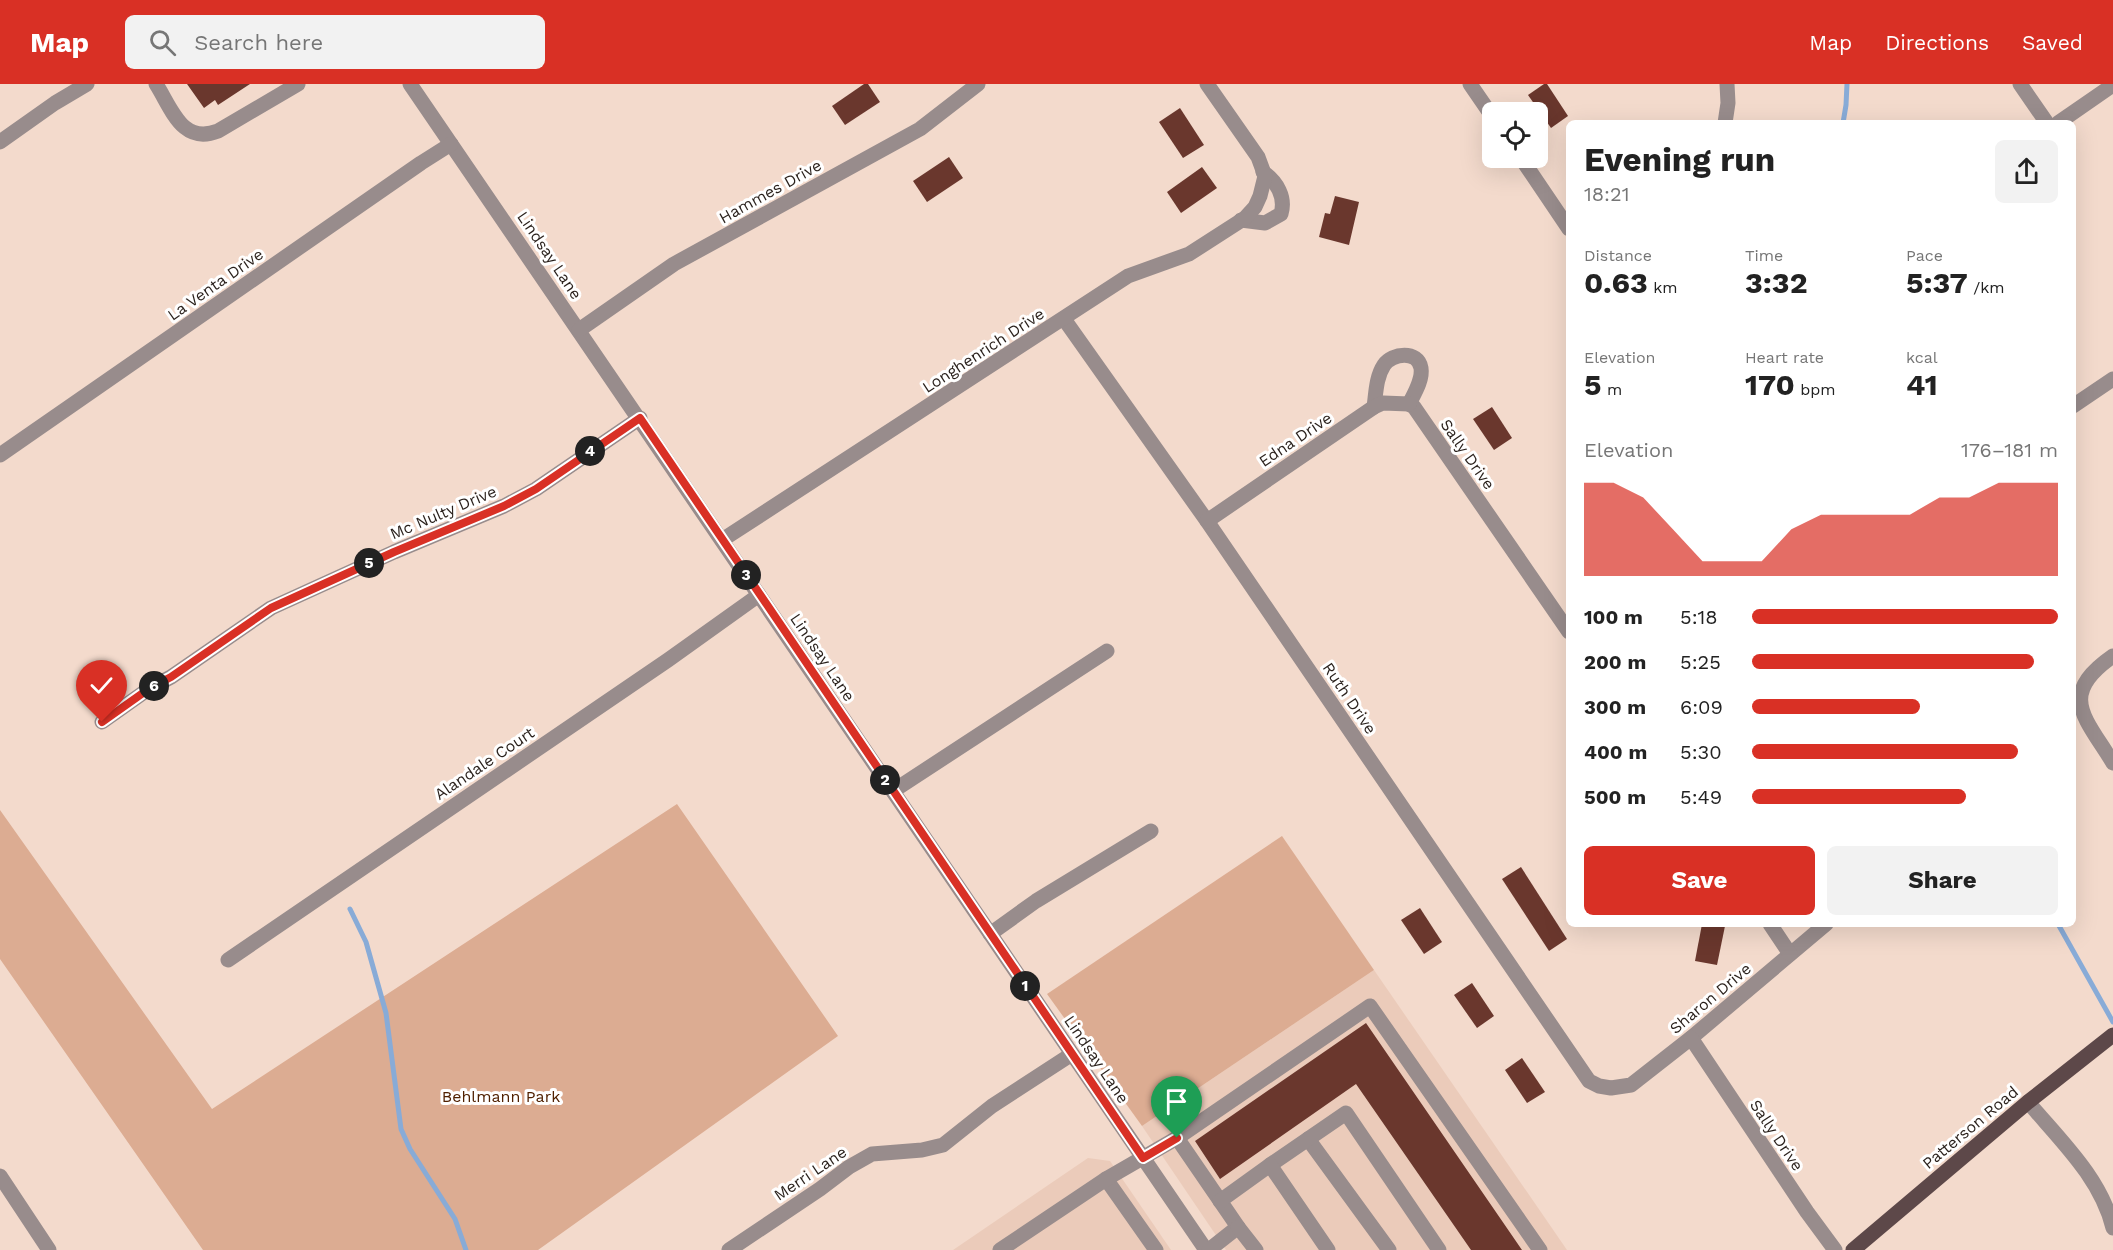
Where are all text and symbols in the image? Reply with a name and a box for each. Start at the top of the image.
search box [125,15,545,69]
text: Map [30,26,89,59]
icon: search [146,26,179,59]
text: Search here [194,30,323,55]
text: Map [1809,30,1852,55]
text: Directions [1885,30,1989,55]
text: Saved [2022,30,2083,55]
map controls [1482,102,1548,168]
button: locate [1482,102,1548,168]
text: Evening run [1584,140,1775,179]
button: share [1995,140,2058,203]
street label: Hammes Drive [716,155,825,227]
text: 18:21 [1584,182,1630,206]
street label: Lindsay Lane [513,208,586,303]
street label: La Venta Drive [164,244,267,324]
text: Distance [1584,246,1652,265]
text: Time [1745,246,1783,265]
text: Pace [1906,246,1943,265]
text: 0.63 [1584,265,1648,300]
text: 3:32 [1745,265,1808,300]
text: 5:37 [1906,265,1968,300]
text: km [1648,278,1678,297]
text: /km [1968,278,2005,297]
street label: Longhenrich Drive [919,304,1048,397]
text: Elevation [1584,348,1655,367]
text: Heart rate [1745,348,1824,367]
text: kcal [1906,348,1938,367]
text: 5 [1584,367,1602,402]
text: 170 [1745,367,1795,402]
text: 41 [1906,367,1938,402]
text: m [1602,380,1622,399]
text: bpm [1795,380,1836,399]
street label: Edna Drive [1255,408,1335,471]
street label: Sally Drive [1436,415,1499,493]
pin: 4 [575,436,605,466]
text: Elevation [1584,438,1673,462]
text: 176–181 m [1961,438,2058,462]
text: 4 [585,441,595,460]
street label: Mc Nulty Drive [387,481,499,543]
pin: 5 [354,548,384,578]
text: 5 [364,553,374,572]
pin: 3 [731,560,761,590]
text: 3 [741,565,751,584]
text: 100 m [1584,605,1643,629]
text: 5:18 [1680,605,1718,629]
street label: Lindsay Lane [786,610,859,705]
text: 200 m [1584,650,1646,674]
text: 5:25 [1680,650,1721,674]
street label: Ruth Drive [1319,659,1380,738]
pin [76,660,127,722]
icon: check [85,669,118,702]
pin: 6 [139,671,169,701]
text: 6 [149,676,159,695]
text: 300 m [1584,695,1646,719]
text: 6:09 [1680,695,1723,719]
street label: Alandale Court [431,723,538,804]
text: 400 m [1584,740,1647,764]
text: 5:30 [1680,740,1722,764]
pin: 2 [870,765,900,795]
text: 2 [880,770,890,789]
text: 500 m [1584,785,1646,809]
text: 5:49 [1680,785,1722,809]
button: Save [1584,846,1815,915]
button: Share [1827,846,2058,915]
street label: Sharon Drive [1666,959,1755,1038]
pin: 1 [1010,971,1040,1001]
text: 1 [1022,976,1028,995]
street label: Lindsay Lane [1060,1012,1133,1107]
pin [1151,1076,1202,1138]
street label: Patterson Road [1919,1082,2022,1173]
icon: arrive [1160,1085,1193,1118]
park label: Behlmann Park [442,1087,560,1106]
street label: Sally Drive [1746,1096,1807,1174]
street label: Merri Lane [770,1142,850,1205]

